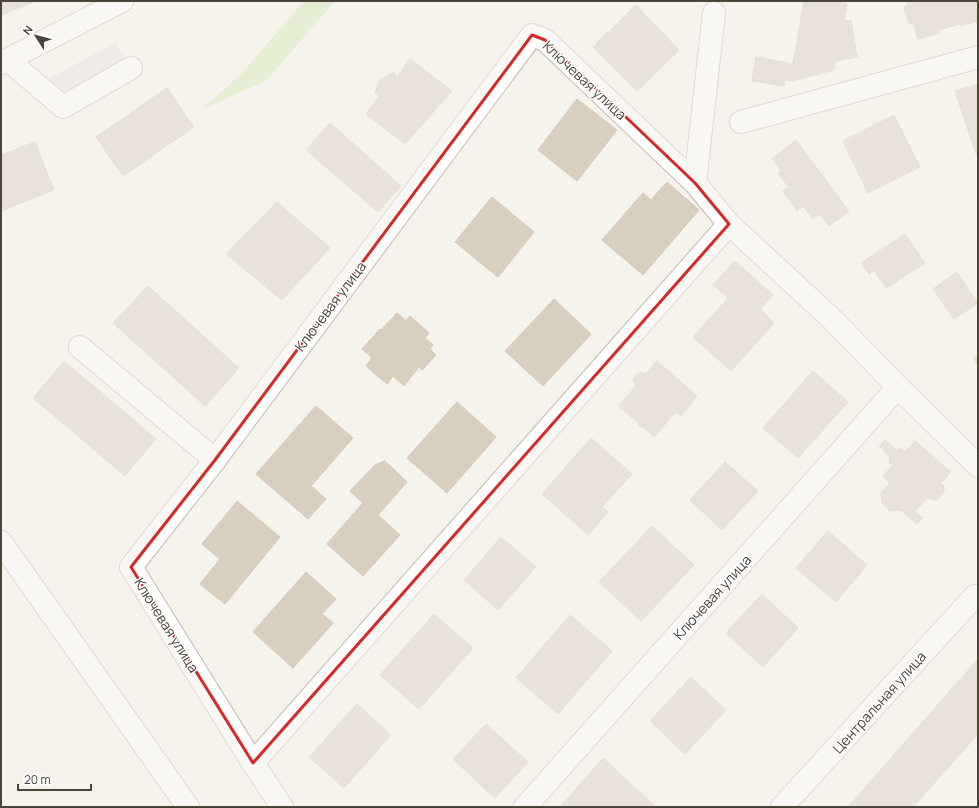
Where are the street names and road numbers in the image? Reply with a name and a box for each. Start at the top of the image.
street label: Ключевая улица [539,36,631,124]
street label: Ключевая улица [290,257,370,355]
street label: Ключевая улица [669,550,755,644]
street label: Ключевая улица [130,574,204,676]
street label: Центральная улица [828,647,930,757]

